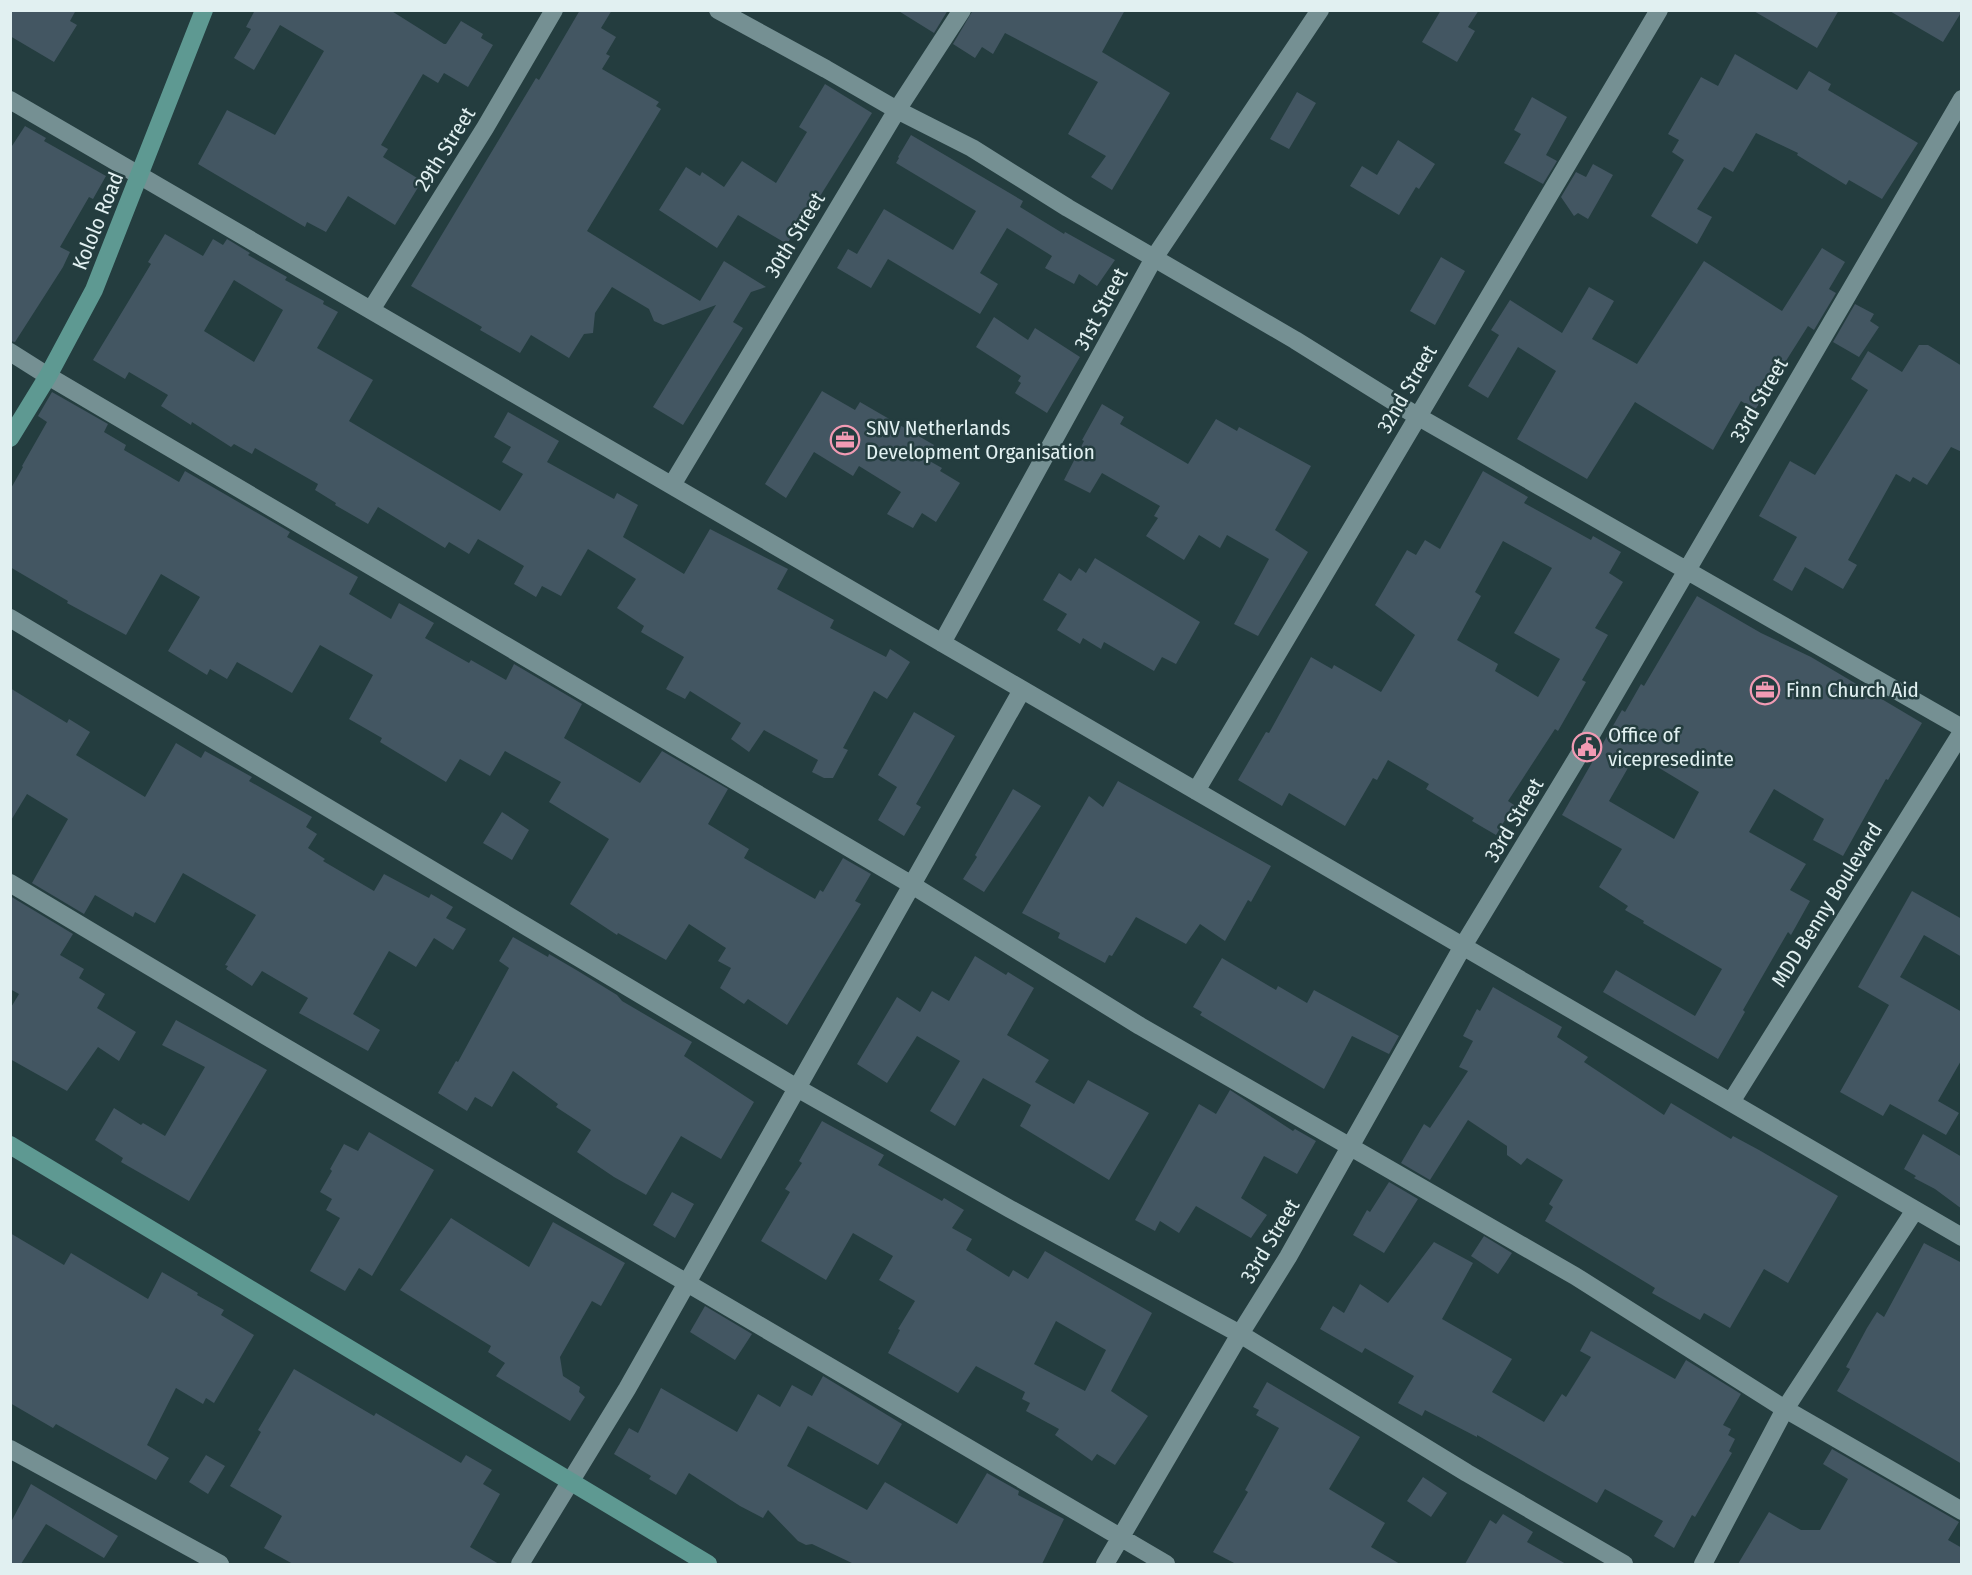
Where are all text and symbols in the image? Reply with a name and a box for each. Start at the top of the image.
street label: 29th Street [409,102,481,196]
street label: Kololo Road [67,168,129,274]
street label: 30th Street [759,188,831,282]
street label: 31st Street [1068,263,1134,355]
street label: 32nd Street [1371,340,1443,438]
street label: 33rd Street [1724,353,1794,447]
place label: SNV Netherlands Development Organisation [866,415,1095,465]
office icon: SNV Netherlands Development Organisation [829,424,861,456]
office icon: Finn Church Aid [1749,674,1781,706]
place label: Finn Church Aid [1786,677,1919,703]
place label: Office of vicepresedinte [1608,722,1734,772]
public building icon: Office of vicepresedinte [1571,731,1603,763]
street label: 33rd Street [1479,773,1549,867]
street label: MDD Benny Boulevard [1766,818,1888,992]
street label: 33rd Street [1235,1194,1305,1288]

